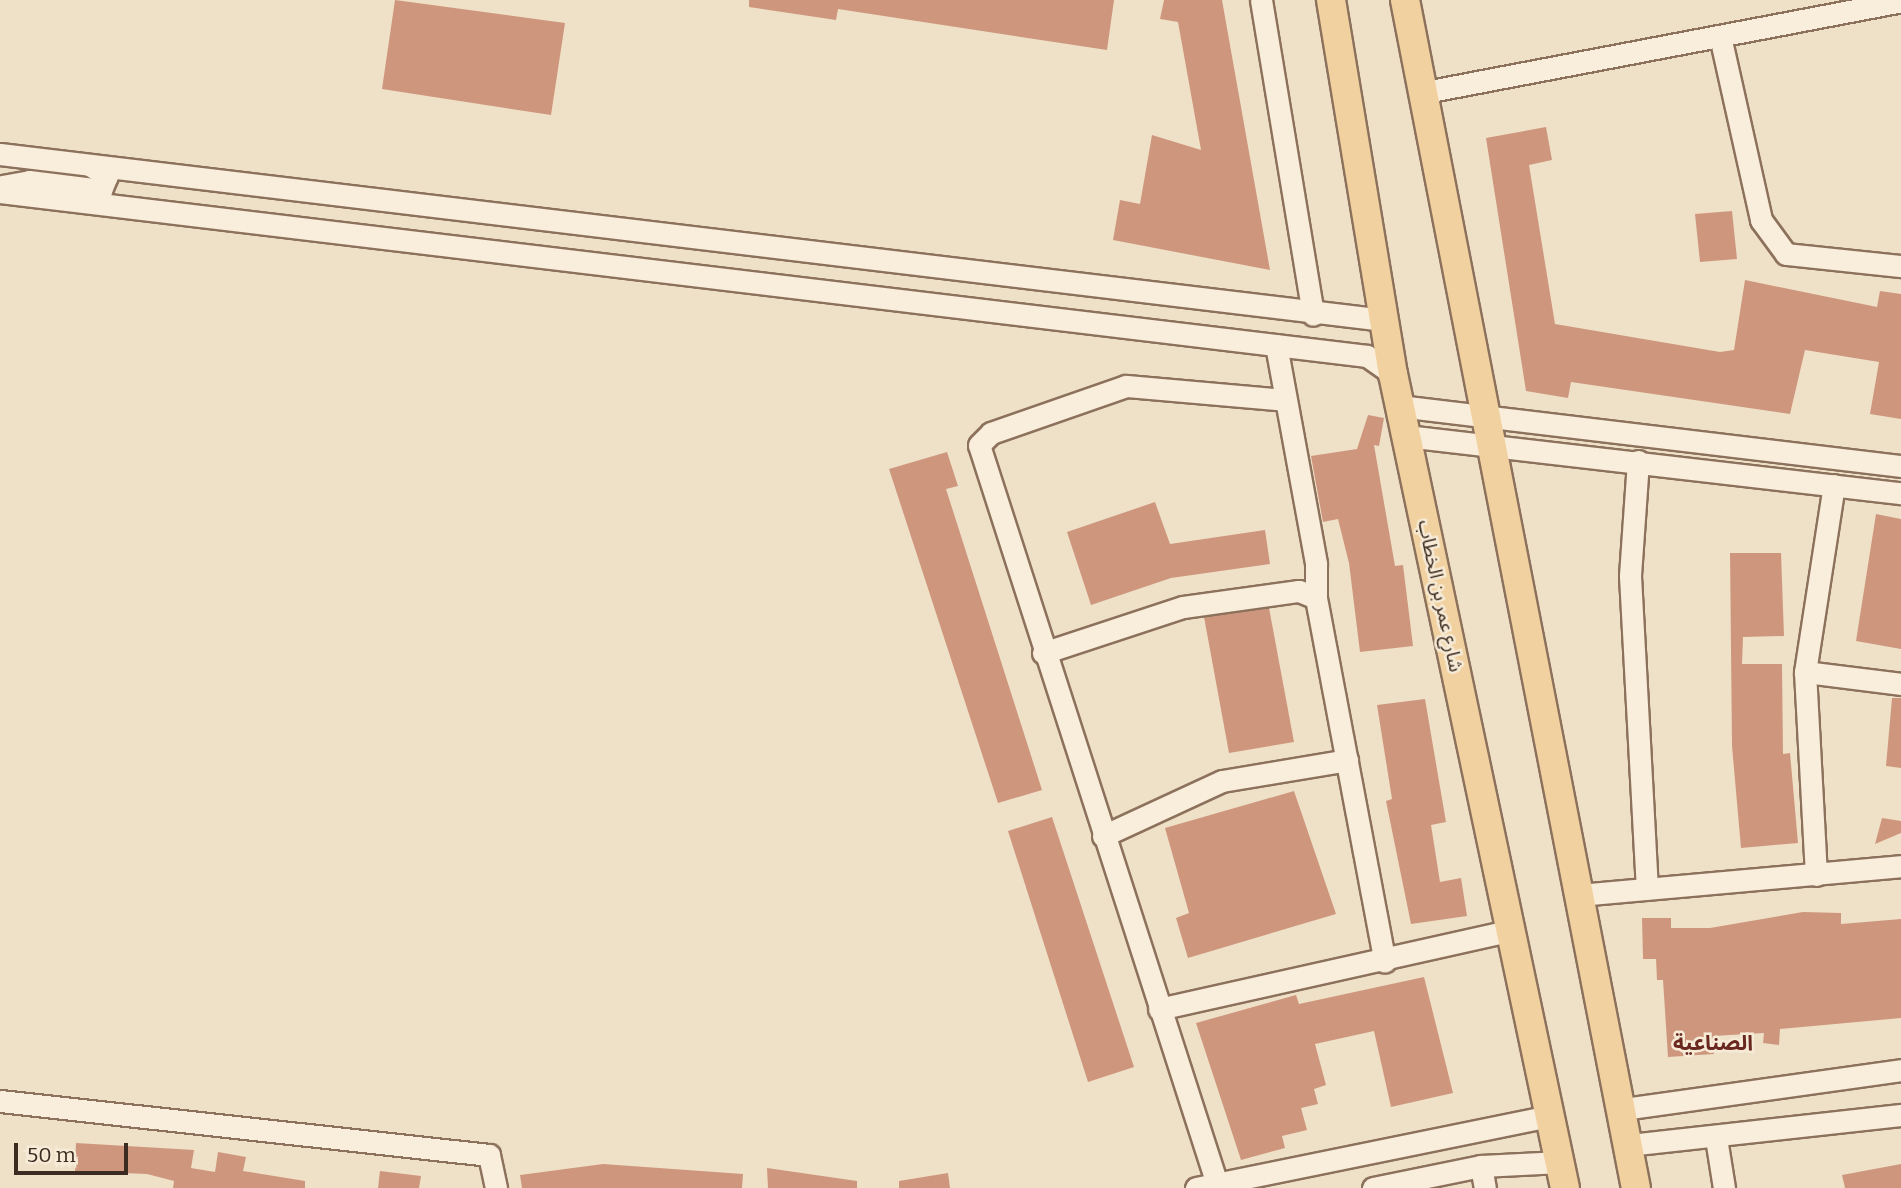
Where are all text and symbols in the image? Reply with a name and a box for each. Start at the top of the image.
street label: شارع عمر بن الخطاب [1413,518,1467,674]
district label: الصناعية [1673,1030,1753,1056]
scale bar [18,1128,131,1172]
text: 50 m [27,1142,76,1168]

